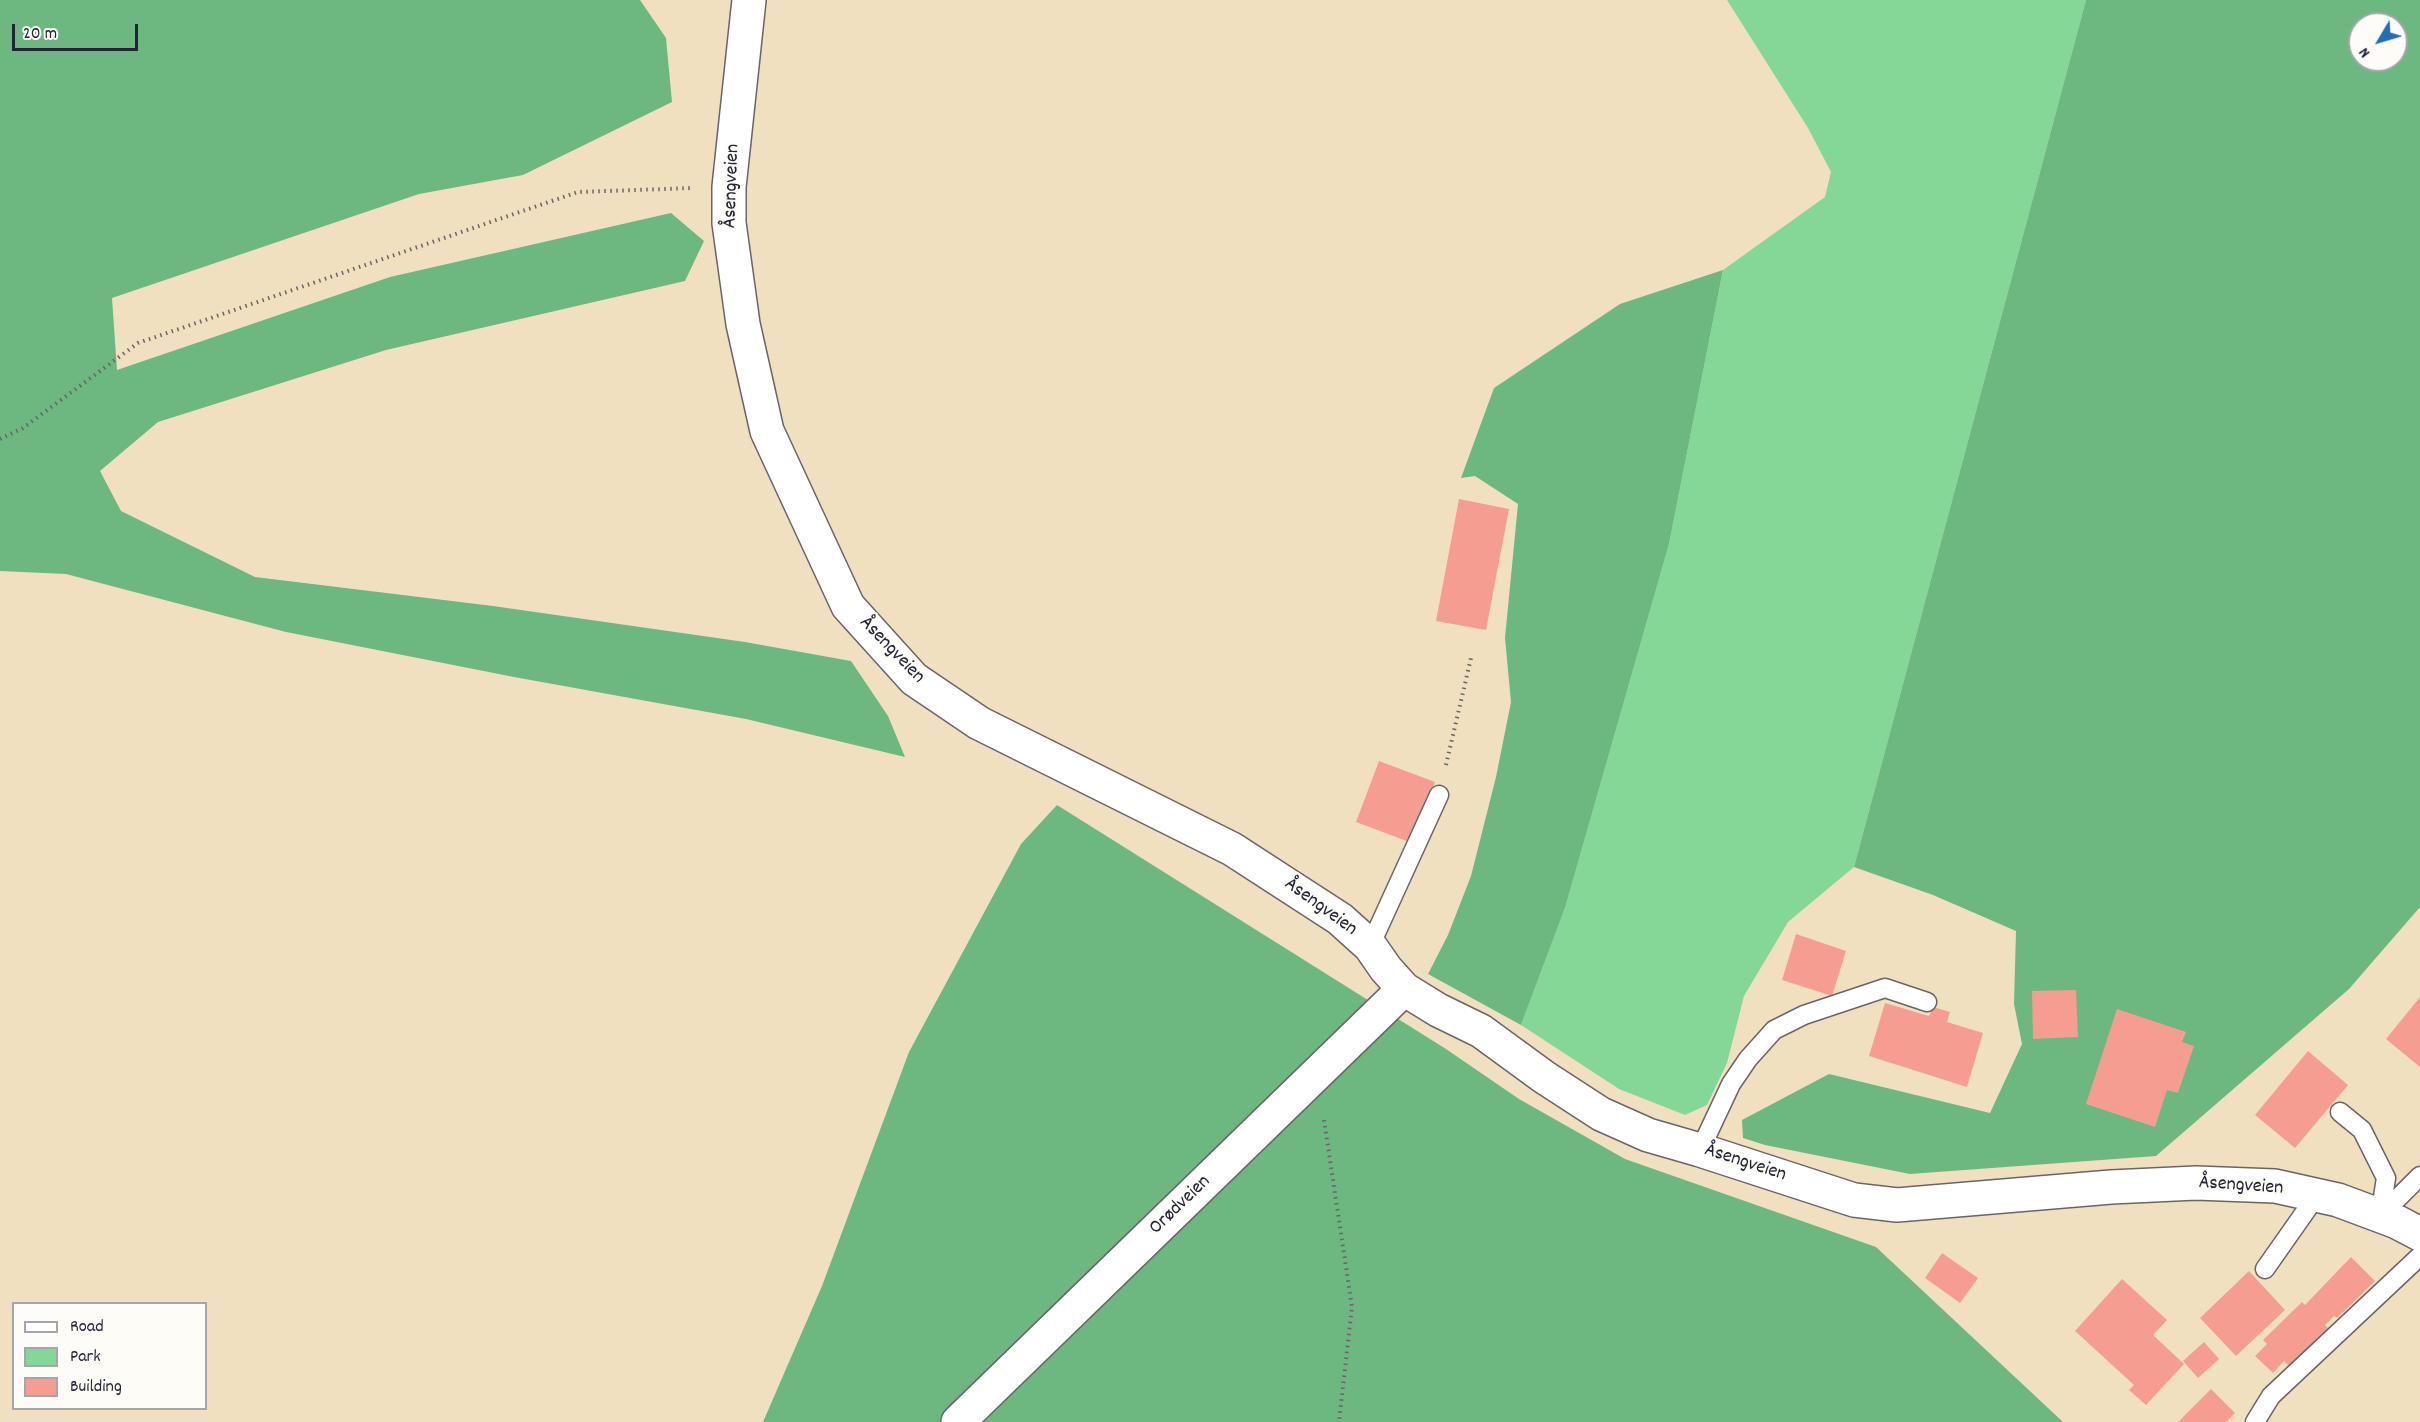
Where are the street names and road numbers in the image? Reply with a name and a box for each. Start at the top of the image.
street label: Åsengveien [720,143,746,229]
street label: Åsengveien [853,612,929,690]
street label: Åsengveien [1279,873,1361,943]
street label: Åsengveien [1701,1140,1789,1188]
street label: Orødveien [1145,1171,1217,1241]
street label: Åsengveien [2198,1172,2284,1202]

